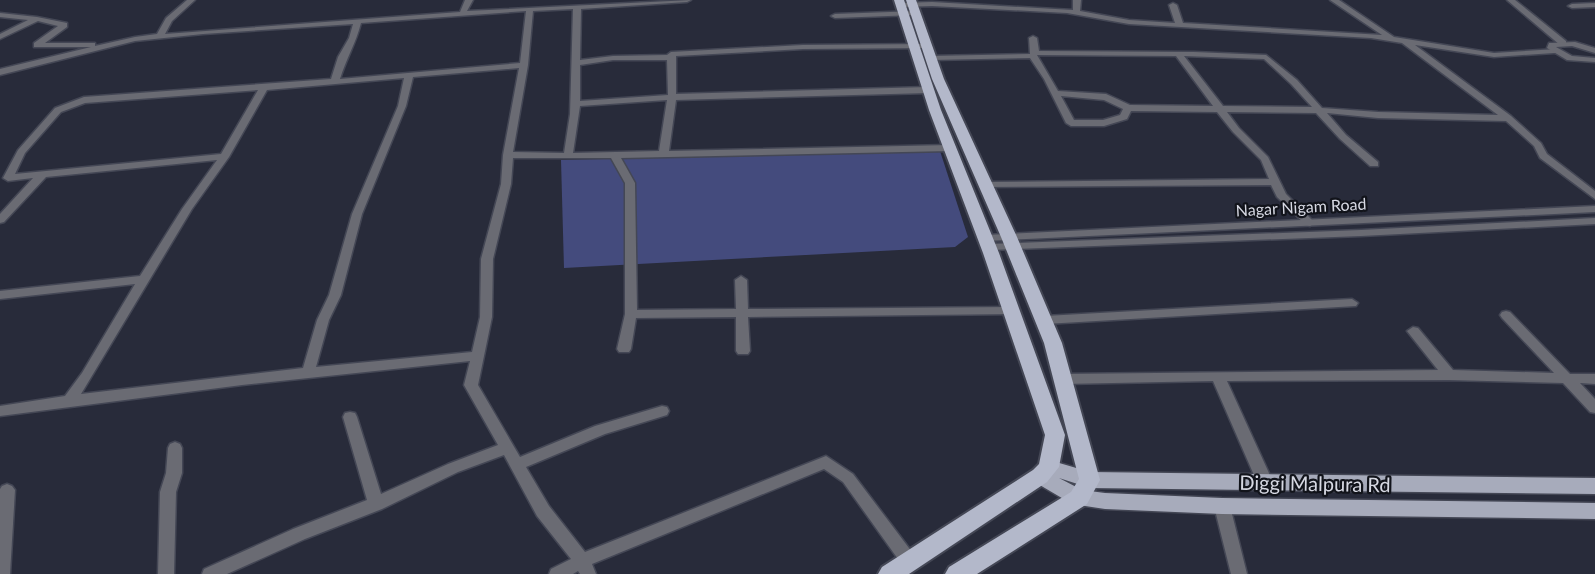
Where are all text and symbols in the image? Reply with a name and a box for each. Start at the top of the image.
street label: Nagar Nigam Road [1235,194,1367,219]
street label: Diggi Malpura Rd [1239,470,1391,496]

